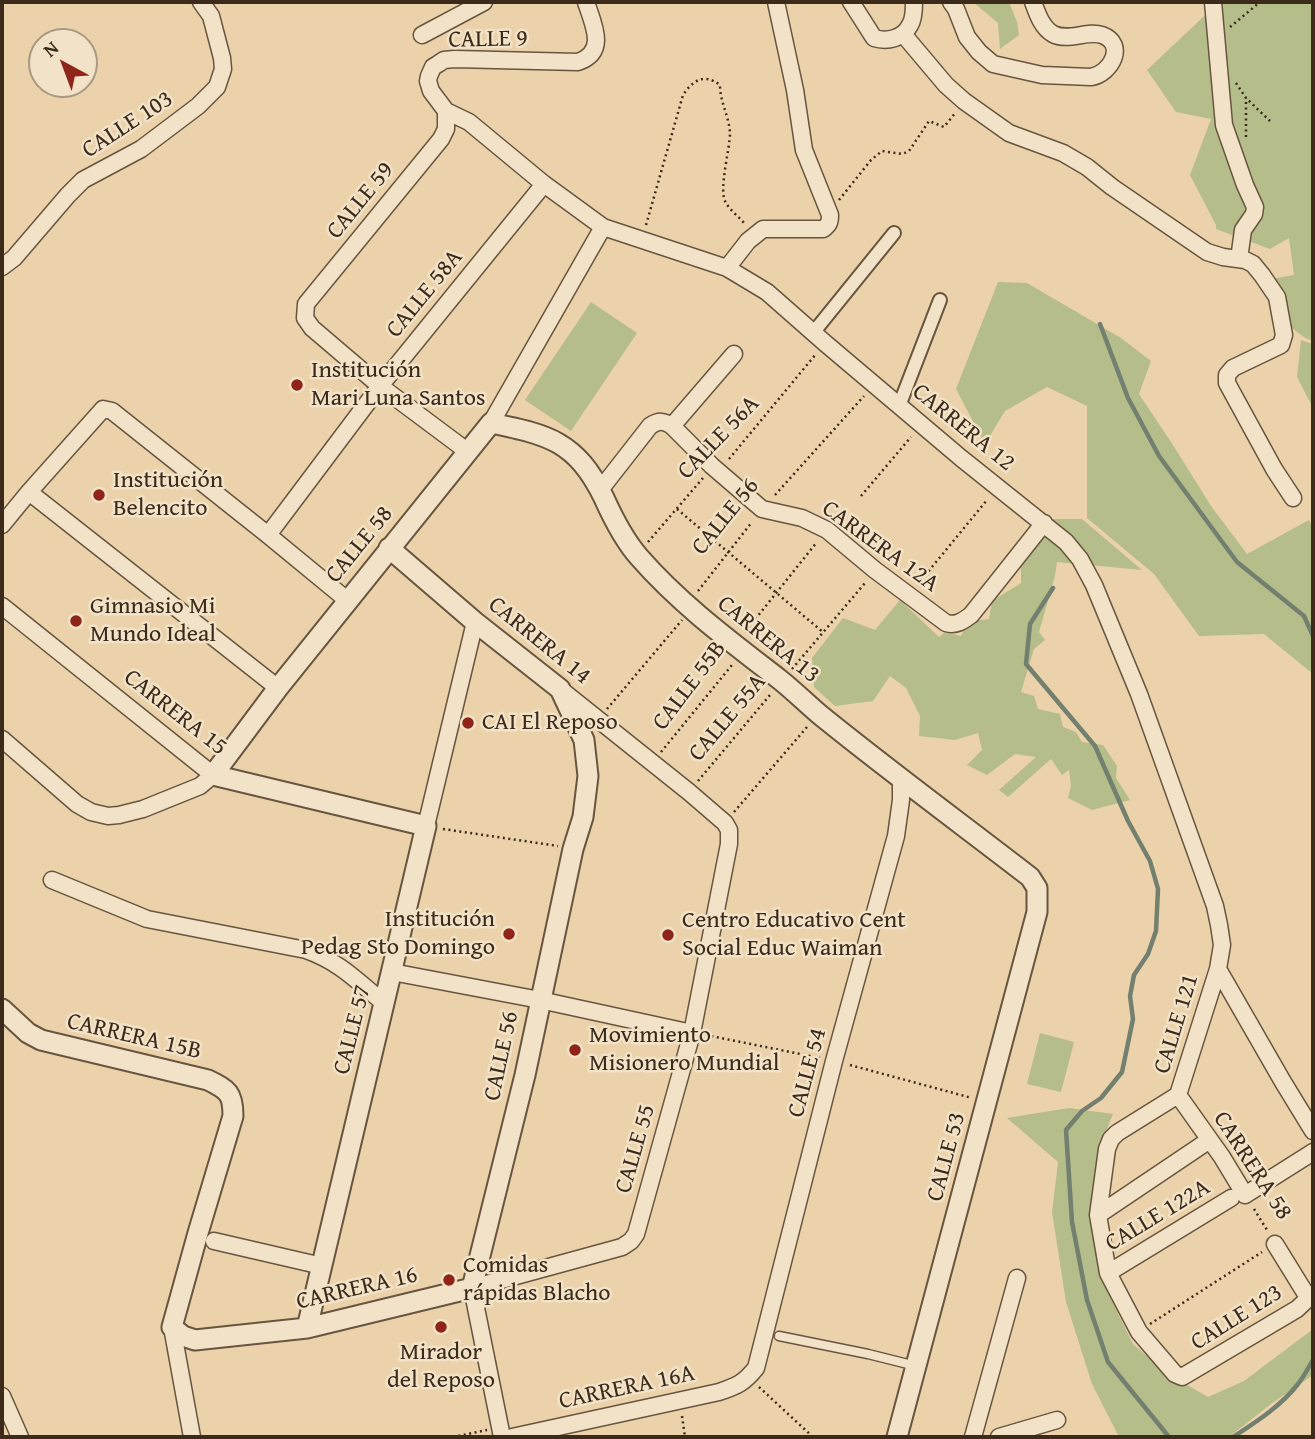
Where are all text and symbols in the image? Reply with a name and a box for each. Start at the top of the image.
street label: CALLE 9 [448,25,528,55]
north arrow [28,28,98,98]
text: N [37,34,65,63]
street label: CALLE 103 [77,85,179,165]
street label: CALLE 59 [321,157,401,245]
street label: CALLE 58A [381,244,469,344]
place label: Institución Mari Luna Santos [311,357,486,413]
marker: Institución Mari Luna Santos [289,377,305,393]
street label: CARRERA 12 [906,378,1020,478]
street label: CALLE 56A [672,390,766,486]
place label: Institución Belencito [113,467,223,523]
street label: CALLE 56 [686,473,766,561]
marker: Institución Belencito [91,487,107,503]
street label: CARRERA 12A [816,495,944,599]
street label: CALLE 58 [320,501,400,589]
street label: CARRERA 13 [711,590,825,690]
street label: CARRERA 14 [482,591,596,691]
place label: Gimnasio Mi Mundo Ideal [90,593,216,649]
marker: Gimnasio Mi Mundo Ideal [68,613,84,629]
street label: CALLE 55B [647,636,733,736]
street label: CARRERA 15 [117,664,233,762]
street label: CALLE 55A [683,668,773,768]
place label: CAI El Reposo [482,709,618,737]
marker: CAI El Reposo [460,715,476,731]
place label: Institución Pedag Sto Domingo [301,906,495,962]
place label: Centro Educativo Cent Social Educ Waiman [682,907,906,963]
marker: Institución Pedag Sto Domingo [501,926,517,942]
marker: Centro Educativo Cent Social Educ Waiman [660,927,676,943]
street label: CALLE 121 [1148,971,1206,1077]
street label: CALLE 57 [328,982,378,1078]
street label: CARRERA 15B [64,1008,204,1066]
street label: CALLE 56 [478,1009,526,1103]
place label: Movimiento Misionero Mundial [589,1022,779,1078]
street label: CALLE 54 [782,1025,834,1121]
marker: Movimiento Misionero Mundial [567,1042,583,1058]
street label: CALLE 55 [610,1101,662,1197]
street label: CARRERA 58 [1206,1106,1298,1226]
street label: CALLE 53 [921,1109,973,1205]
street label: CALLE 122A [1100,1174,1216,1258]
place label: Comidas rápidas Blacho [463,1252,611,1308]
street label: CARRERA 16 [294,1261,420,1317]
marker: Comidas rápidas Blacho [441,1272,457,1288]
street label: CALLE 123 [1186,1279,1288,1357]
marker: Mirador del Reposo [433,1319,449,1335]
place label: Mirador del Reposo [387,1339,495,1395]
street label: CARRERA 16A [557,1360,697,1416]

